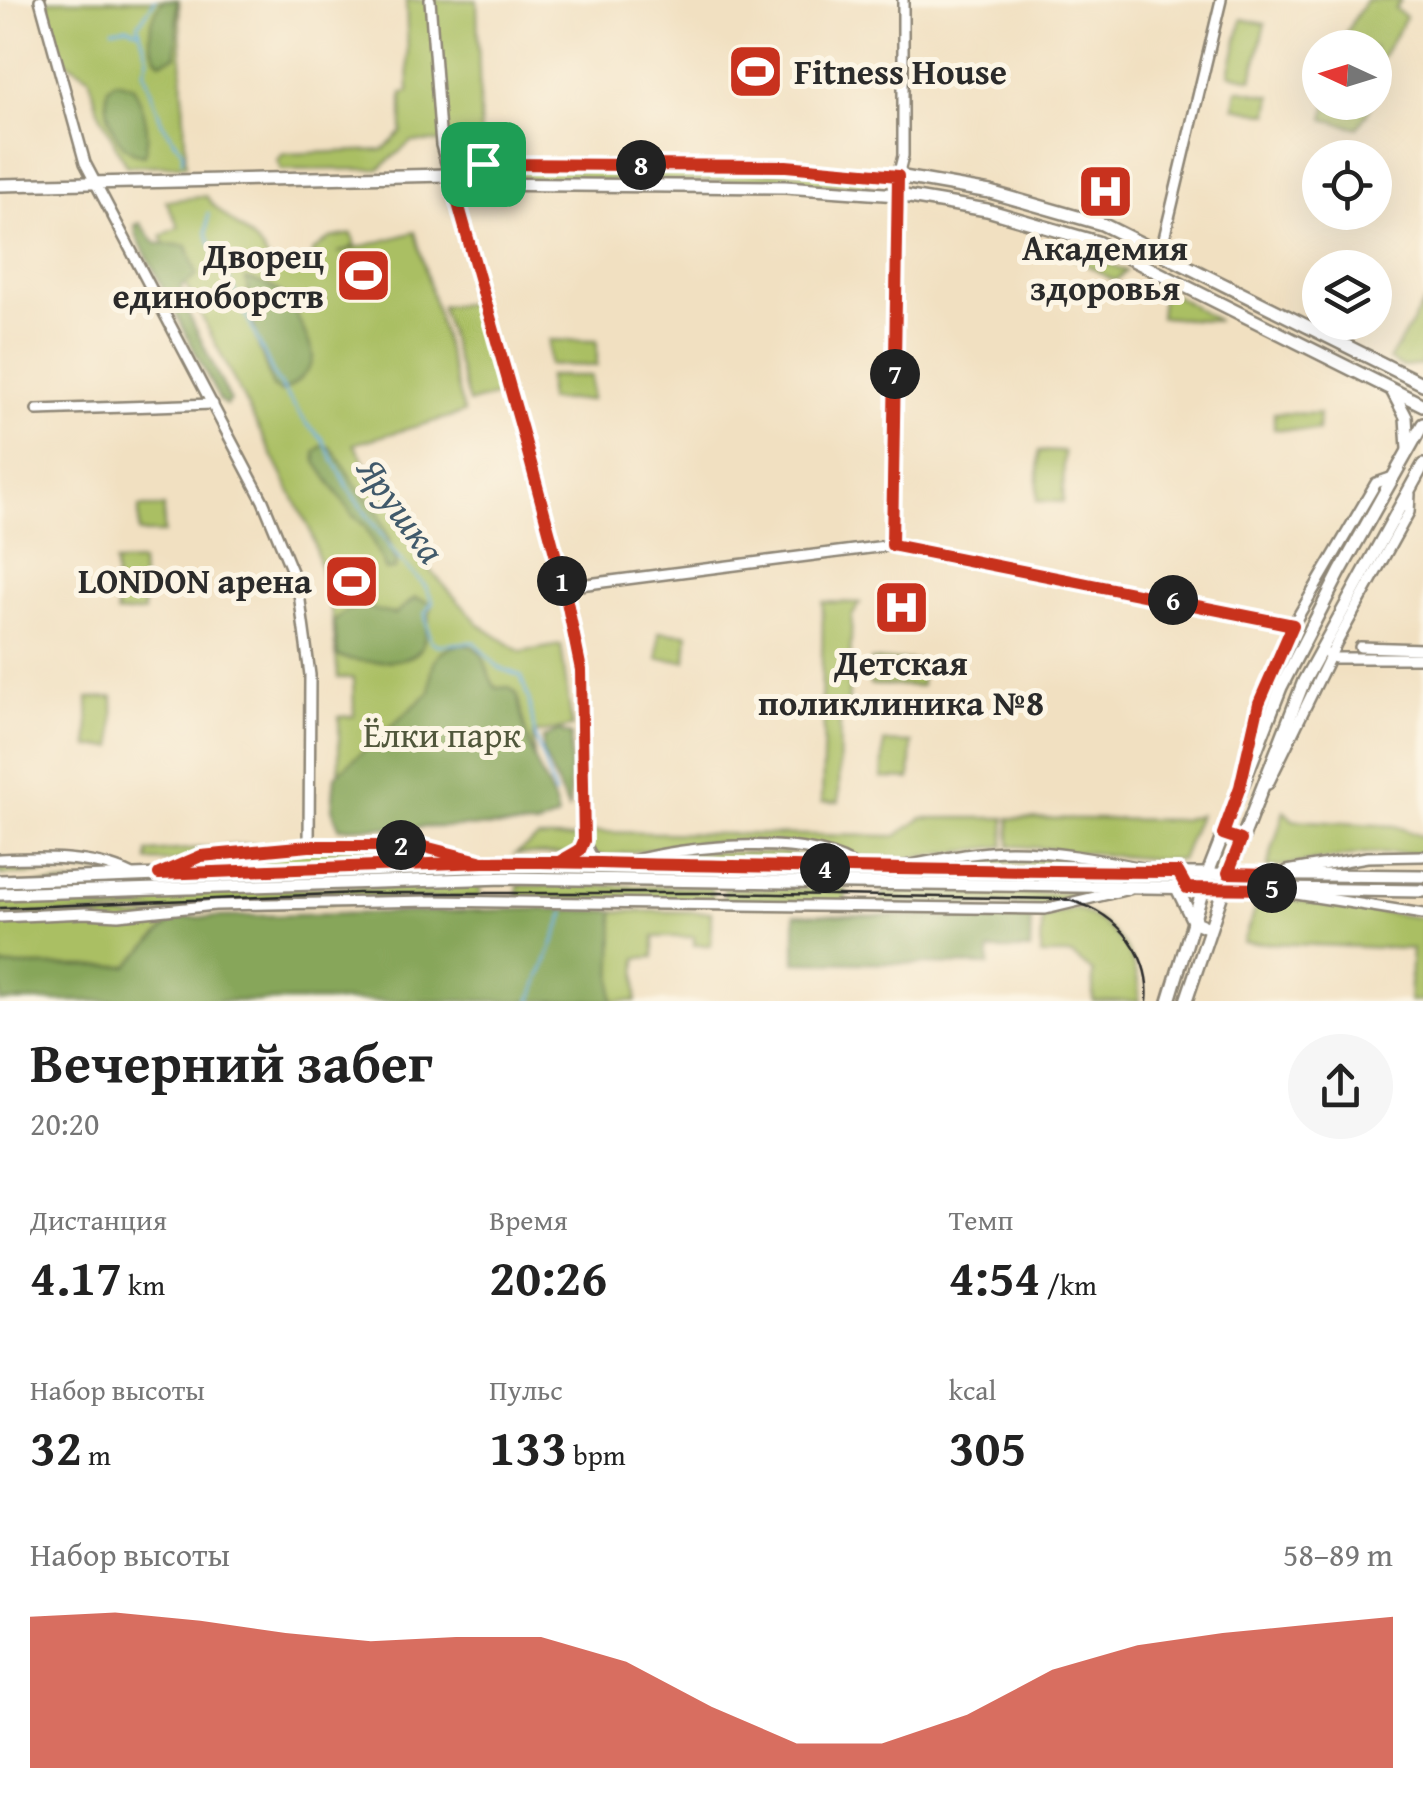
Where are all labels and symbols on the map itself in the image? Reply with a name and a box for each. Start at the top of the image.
north arrow [1302,30,1392,120]
sports icon: Fitness House [725,42,785,102]
place label: Fitness House [794,46,1007,97]
pin [441,122,526,207]
pin: 8 [616,140,666,190]
hospital icon: Академия здоровья [1075,162,1135,222]
place label: Академия здоровья [1022,222,1188,313]
place label: Дворец единоборств [113,230,324,321]
sports icon: Дворец единоборств [333,246,393,306]
pin: 7 [870,349,920,399]
water label: Ярушка [343,443,460,575]
sports icon: LONDON арена [321,551,381,611]
place label: LONDON арена [78,555,312,606]
pin: 1 [537,556,587,606]
pin: 6 [1148,575,1198,625]
hospital icon: Детская поликлиника №8 [871,577,931,637]
place label: Детская поликлиника №8 [758,637,1044,728]
park label: Ёлки парк [363,709,521,760]
pin: 2 [376,820,426,870]
pin: 4 [800,843,850,893]
pin: 5 [1247,863,1297,913]

